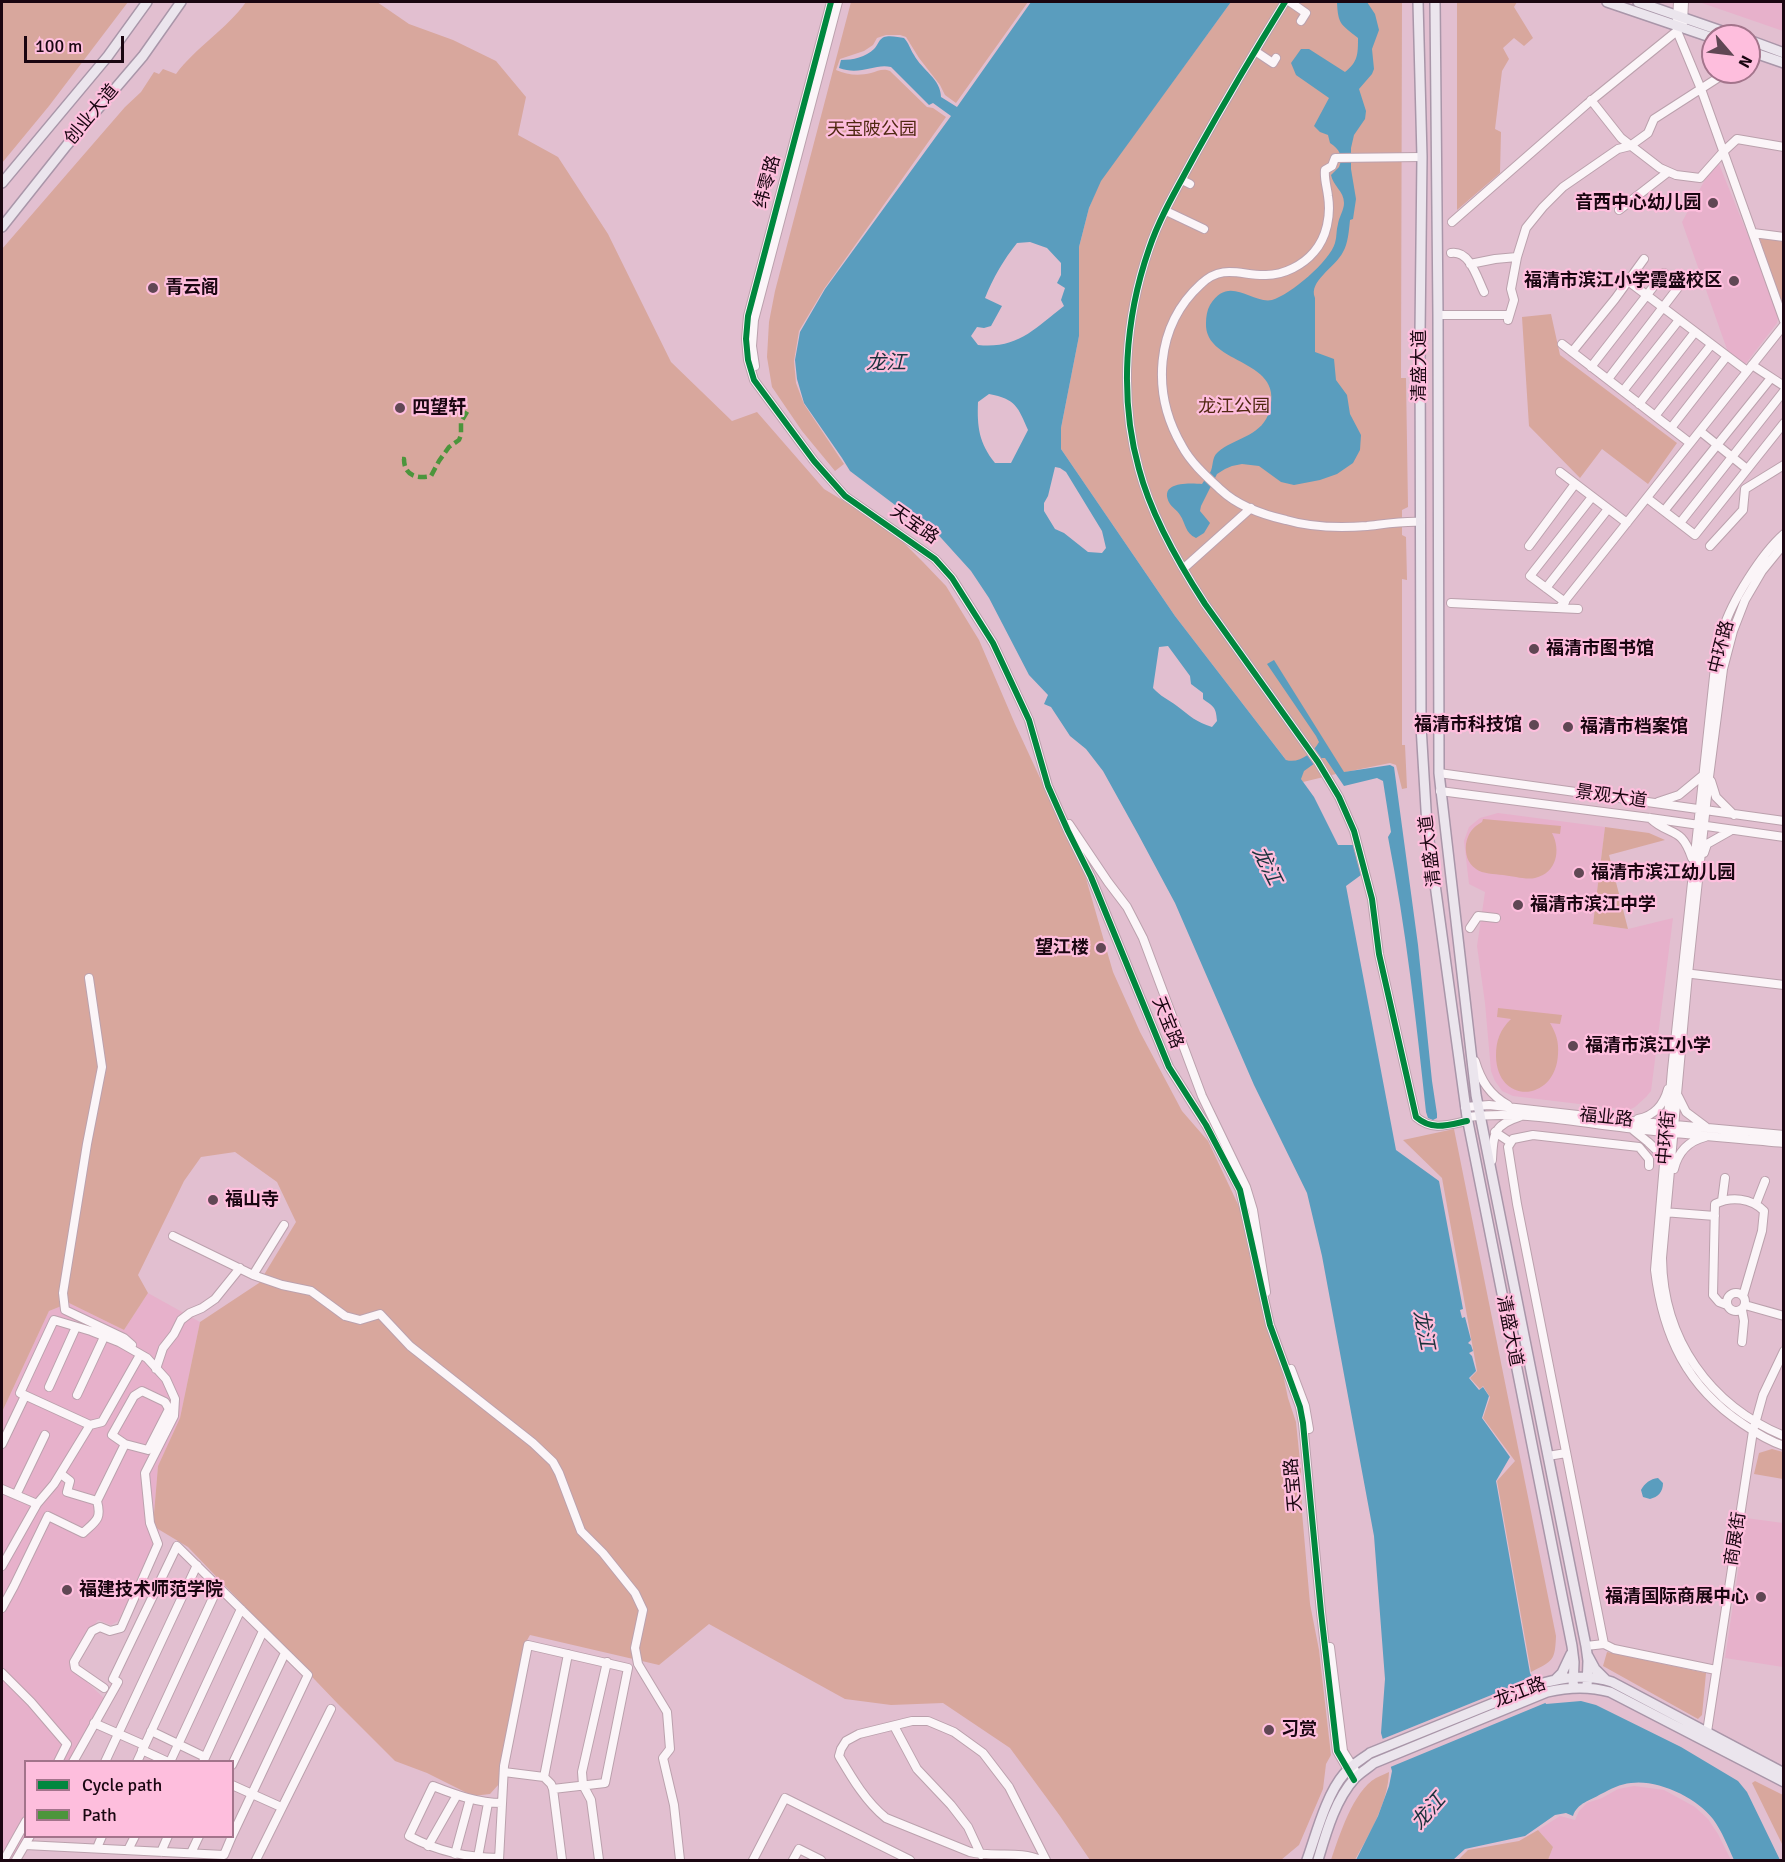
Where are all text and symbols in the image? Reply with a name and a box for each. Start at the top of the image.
scale bar [27,24,128,62]
north arrow [1701,24,1761,84]
text: 100 m [35,35,82,57]
text: N [1734,52,1757,71]
street label: 创业大道 [61,80,123,150]
park label: 天宝陂公园 [827,119,917,141]
street label: 纬零路 [751,153,785,211]
place label: 音西中心幼儿园 [1575,192,1701,214]
marker: 音西中心幼儿园 [1706,196,1720,210]
place label: 福清市滨江小学霞盛校区 [1524,270,1722,292]
marker: 福清市滨江小学霞盛校区 [1727,274,1741,288]
place label: 青云阁 [165,277,219,299]
marker: 青云阁 [146,281,160,295]
street label: 清盛大道 [1409,330,1431,402]
water label: 龙江 [866,352,906,376]
park label: 龙江公园 [1198,396,1270,418]
place label: 四望轩 [412,397,466,419]
marker: 四望轩 [393,401,407,415]
street label: 天宝路 [886,501,942,549]
street label: 中环路 [1705,618,1739,676]
place label: 福清市图书馆 [1546,638,1654,660]
marker: 福清市图书馆 [1527,642,1541,656]
place label: 福清市科技馆 [1414,714,1522,736]
place label: 福清市档案馆 [1580,716,1688,738]
marker: 福清市科技馆 [1527,718,1541,732]
marker: 福清市档案馆 [1561,720,1575,734]
street label: 景观大道 [1574,781,1648,813]
street label: 清盛大道 [1416,814,1446,888]
water label: 龙江 [1246,843,1286,889]
place label: 福清市滨江幼儿园 [1591,862,1735,884]
marker: 福清市滨江幼儿园 [1572,866,1586,880]
place label: 福清市滨江中学 [1530,894,1656,916]
marker: 福清市滨江中学 [1511,898,1525,912]
place label: 望江楼 [1035,937,1089,959]
marker: 望江楼 [1094,941,1108,955]
street label: 天宝路 [1147,994,1187,1052]
place label: 福清市滨江小学 [1585,1035,1711,1057]
marker: 福清市滨江小学 [1566,1039,1580,1053]
street label: 福业路 [1578,1104,1634,1132]
street label: 中环街 [1654,1110,1680,1166]
place label: 福山寺 [225,1189,279,1211]
marker: 福山寺 [206,1193,220,1207]
street label: 清盛大道 [1492,1294,1526,1368]
water label: 龙江 [1407,1308,1439,1352]
street label: 天宝路 [1281,1457,1307,1513]
street label: 商展街 [1721,1511,1751,1567]
place label: 福建技术师范学院 [79,1579,223,1601]
marker: 福建技术师范学院 [60,1583,74,1597]
place label: 福清国际商展中心 [1605,1586,1749,1608]
marker: 福清国际商展中心 [1754,1590,1768,1604]
street label: 龙江路 [1491,1673,1549,1713]
place label: 习赏 [1281,1719,1317,1741]
marker: 习赏 [1262,1723,1276,1737]
legend [24,1760,234,1838]
text: Cycle path [82,1774,162,1796]
water label: 龙江 [1407,1789,1451,1835]
text: Path [82,1804,117,1826]

